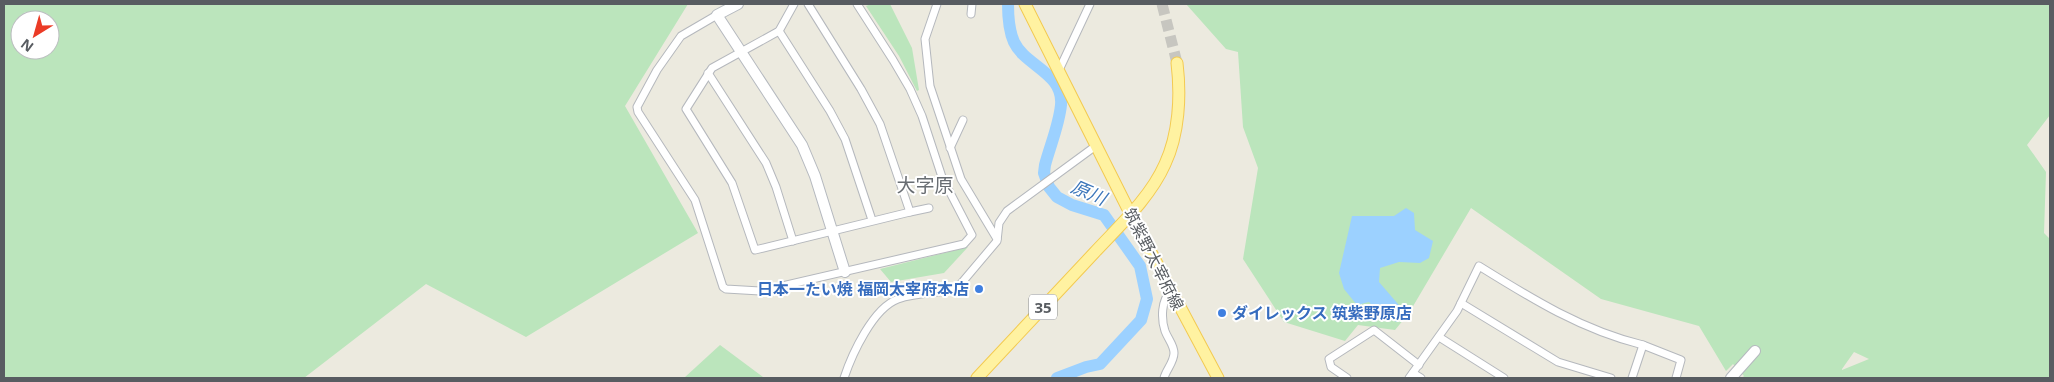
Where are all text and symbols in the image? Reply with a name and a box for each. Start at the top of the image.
north arrow [10,10,60,60]
text: N [17,35,37,57]
district label: 大字原 [896,172,954,198]
water label: 原川 [1068,174,1112,211]
street label: 筑紫野太宰府線 [1119,204,1189,314]
place label: 日本一たい焼 福岡太宰府本店 [757,278,969,300]
marker: 日本一たい焼 福岡太宰府本店 [973,283,985,295]
road number: 35 [1029,294,1057,320]
place label: ダイレックス 筑紫野原店 [1232,302,1412,324]
marker: ダイレックス 筑紫野原店 [1216,307,1228,319]

